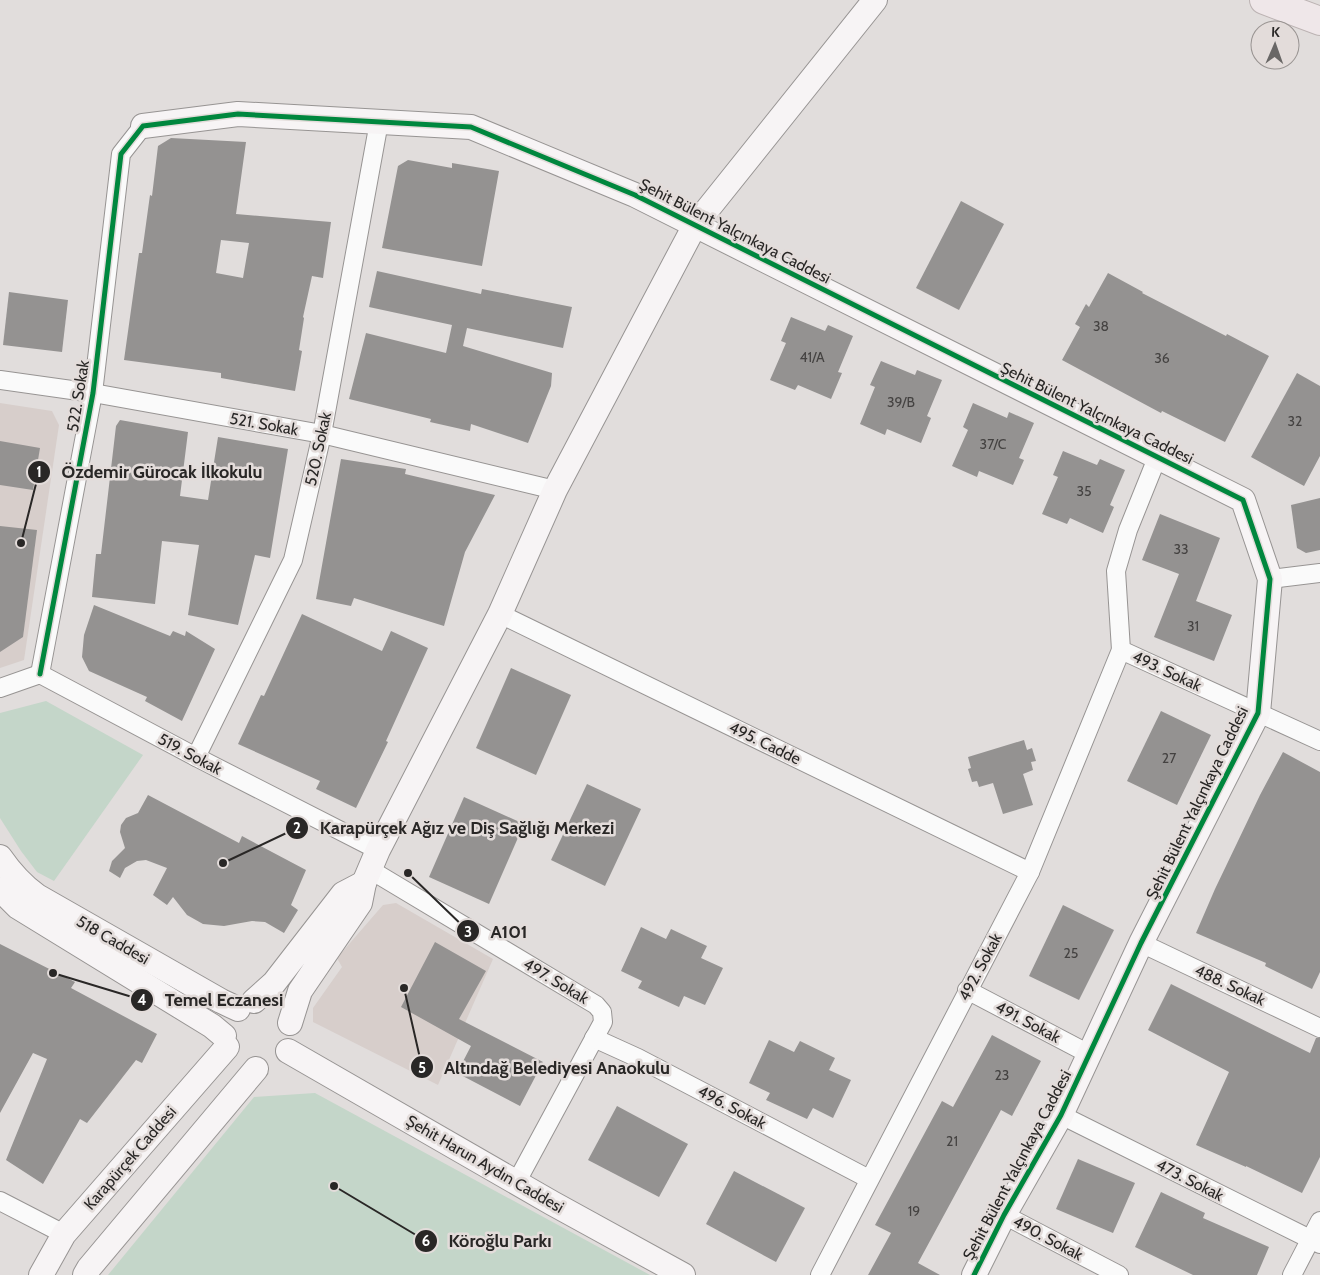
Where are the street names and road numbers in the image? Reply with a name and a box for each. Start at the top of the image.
street label: Şehit Bülent Yalçınkaya Caddesi [636,174,834,288]
street label: 522. Sokak [63,358,93,433]
street label: Şehit Bülent Yalçınkaya Caddesi [997,358,1197,468]
street label: 521. Sokak [228,409,301,440]
street label: 520. Sokak [301,410,335,488]
street label: 493. Sokak [1129,647,1205,696]
street label: Şehit Bülent Yalçınkaya Caddesi [1142,703,1252,903]
street label: 495. Cadde [726,717,804,769]
street label: 519. Sokak [155,729,226,779]
street label: 518 Caddesi [73,912,153,968]
street label: 492. Sokak [954,929,1006,1004]
street label: 497. Sokak [520,954,593,1008]
street label: 488. Sokak [1192,960,1269,1010]
street label: 491. Sokak [992,997,1064,1047]
street label: Şehit Bülent Yalçınkaya Caddesi [959,1067,1075,1263]
street label: 496. Sokak [695,1081,770,1133]
street label: Karapürçek Caddesi [80,1102,180,1214]
street label: Şehit Harun Aydın Caddesi [403,1111,567,1217]
street label: 473. Sokak [1153,1155,1228,1205]
street label: 490. Sokak [1010,1212,1087,1265]

